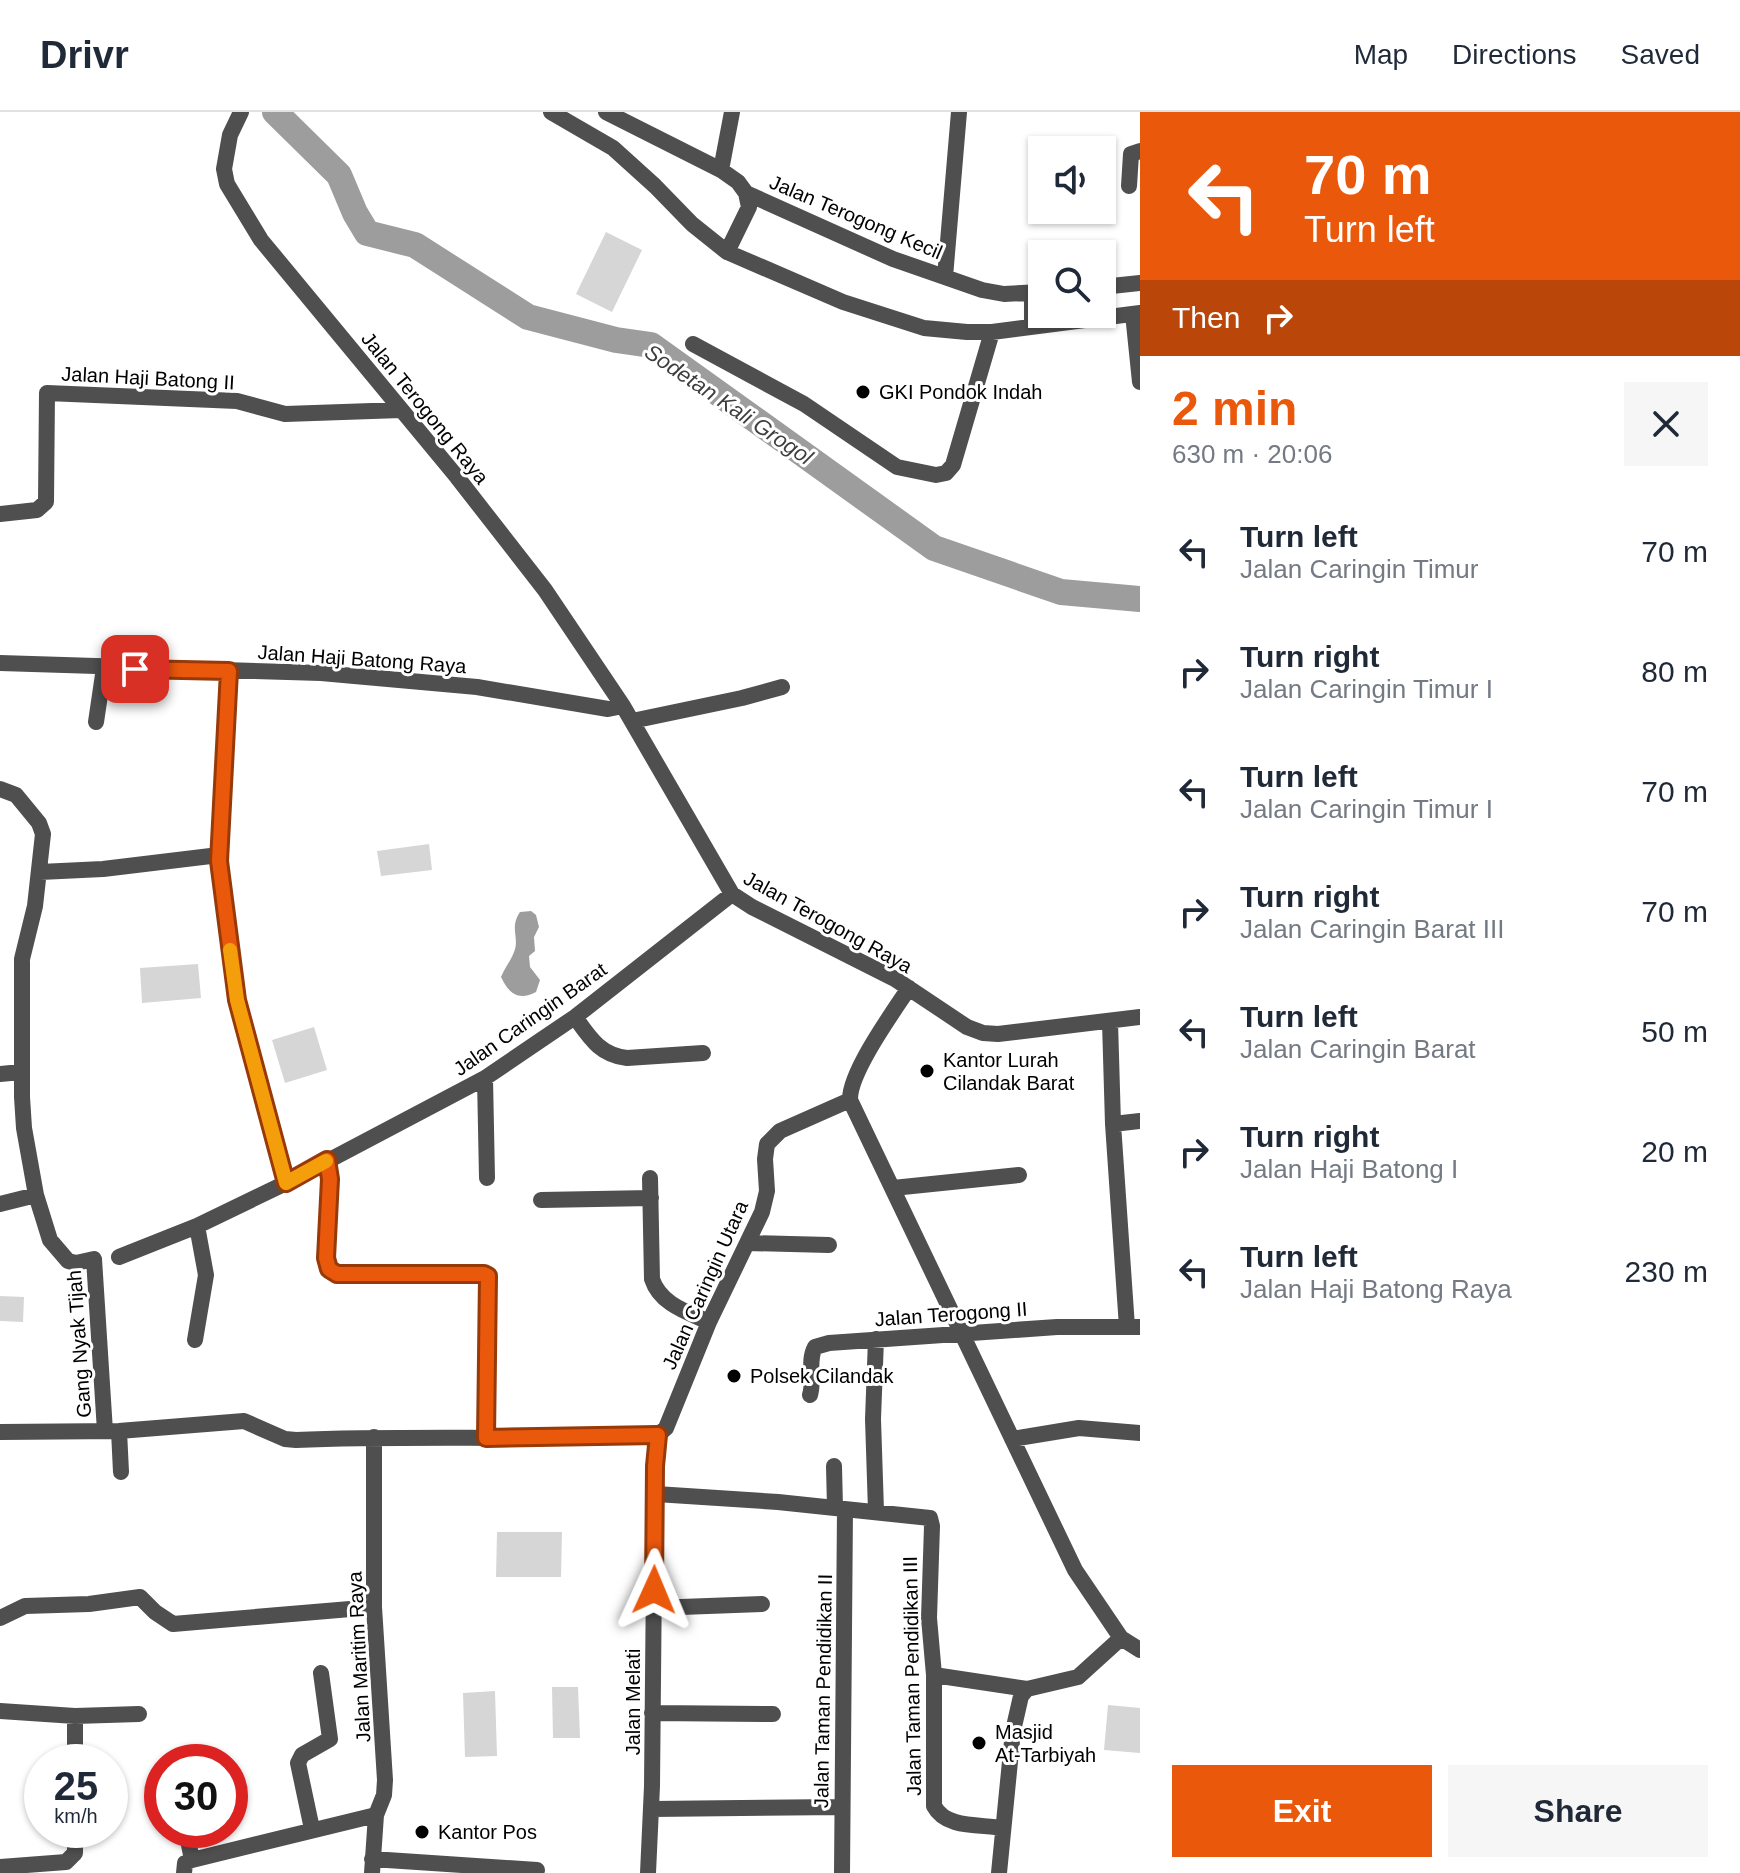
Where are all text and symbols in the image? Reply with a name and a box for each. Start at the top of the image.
text: Drivr [40,34,129,76]
text: Map [1354,39,1408,70]
text: Directions [1452,39,1577,70]
text: Saved [1621,39,1700,70]
map controls [1028,136,1116,328]
button: sound [1028,136,1116,224]
text: 70 m [1304,143,1432,206]
icon: left [1172,144,1276,248]
street label: Jalan Terogong Kecil [766,171,946,263]
text: Turn left [1304,209,1435,250]
button: search [1028,240,1116,328]
icon: right [1256,296,1300,340]
text: Then [1172,301,1240,334]
street label: Jalan Terogong Raya [357,328,493,489]
water label: Sodetan Kali Grogol [640,339,818,470]
street label: Jalan Haji Batong II [61,362,235,394]
place label: GKI Pondok Indah [879,381,1042,403]
text: 2 min [1172,382,1297,435]
button: close [1624,382,1708,466]
marker: GKI Pondok Indah [854,383,872,401]
text: 630 m · 20:06 [1172,439,1332,469]
text: Turn left [1240,520,1358,553]
icon: left [1172,530,1216,574]
text: 70 m [1641,535,1708,568]
text: Jalan Caringin Timur [1240,554,1478,584]
pin [101,635,169,703]
text: Turn right [1240,640,1379,673]
street label: Jalan Haji Batong Raya [257,641,468,677]
icon: arrive [113,647,157,691]
icon: right [1172,650,1216,694]
text: 80 m [1641,655,1708,688]
text: Jalan Caringin Timur I [1240,674,1493,704]
text: Turn left [1240,760,1358,793]
icon: left [1172,770,1216,814]
text: 70 m [1641,775,1708,808]
text: Jalan Caringin Timur I [1240,794,1493,824]
street label: Jalan Terogong Raya [740,867,917,978]
text: Turn right [1240,880,1379,913]
icon: right [1172,890,1216,934]
text: 70 m [1641,895,1708,928]
text: Jalan Caringin Barat III [1240,914,1504,944]
street label: Jalan Caringin Barat [449,958,611,1080]
text: Turn left [1240,1000,1358,1033]
icon: left [1172,1010,1216,1054]
text: 50 m [1641,1015,1708,1048]
text: Jalan Caringin Barat [1240,1034,1476,1064]
place label: Kantor Lurah Cilandak Barat [943,1049,1075,1094]
marker: Kantor Lurah Cilandak Barat [918,1062,936,1080]
text: Turn right [1240,1120,1379,1153]
icon: right [1172,1130,1216,1174]
text: 20 m [1641,1135,1708,1168]
text: Jalan Haji Batong I [1240,1154,1458,1184]
street label: Jalan Caringin Utara [658,1196,752,1373]
text: Turn left [1240,1240,1358,1273]
icon: left [1172,1250,1216,1294]
text: 230 m [1625,1255,1708,1288]
street label: Gang Nyak Tijah [63,1269,95,1419]
text: Jalan Haji Batong Raya [1240,1274,1512,1304]
street label: Jalan Terogong II [874,1298,1028,1330]
place label: Polsek Cilandak [750,1365,894,1387]
marker: Polsek Cilandak [725,1367,743,1385]
position arrow [612,1548,696,1632]
street label: Jalan Taman Pendidikan III [899,1556,925,1796]
street label: Jalan Maritim Raya [343,1570,374,1743]
street label: Jalan Taman Pendidikan II [810,1574,836,1808]
street label: Jalan Melati [622,1649,644,1755]
place label: Masjid At-Tarbiyah [995,1721,1096,1766]
marker: Masjid At-Tarbiyah [970,1734,988,1752]
speed limit sign: 30 [144,1744,248,1848]
text: 25 [54,1764,98,1808]
button: Exit [1172,1765,1432,1857]
button: Share [1448,1765,1708,1857]
text: km/h [54,1805,98,1827]
place label: Kantor Pos [438,1821,537,1843]
marker: Kantor Pos [413,1823,431,1841]

